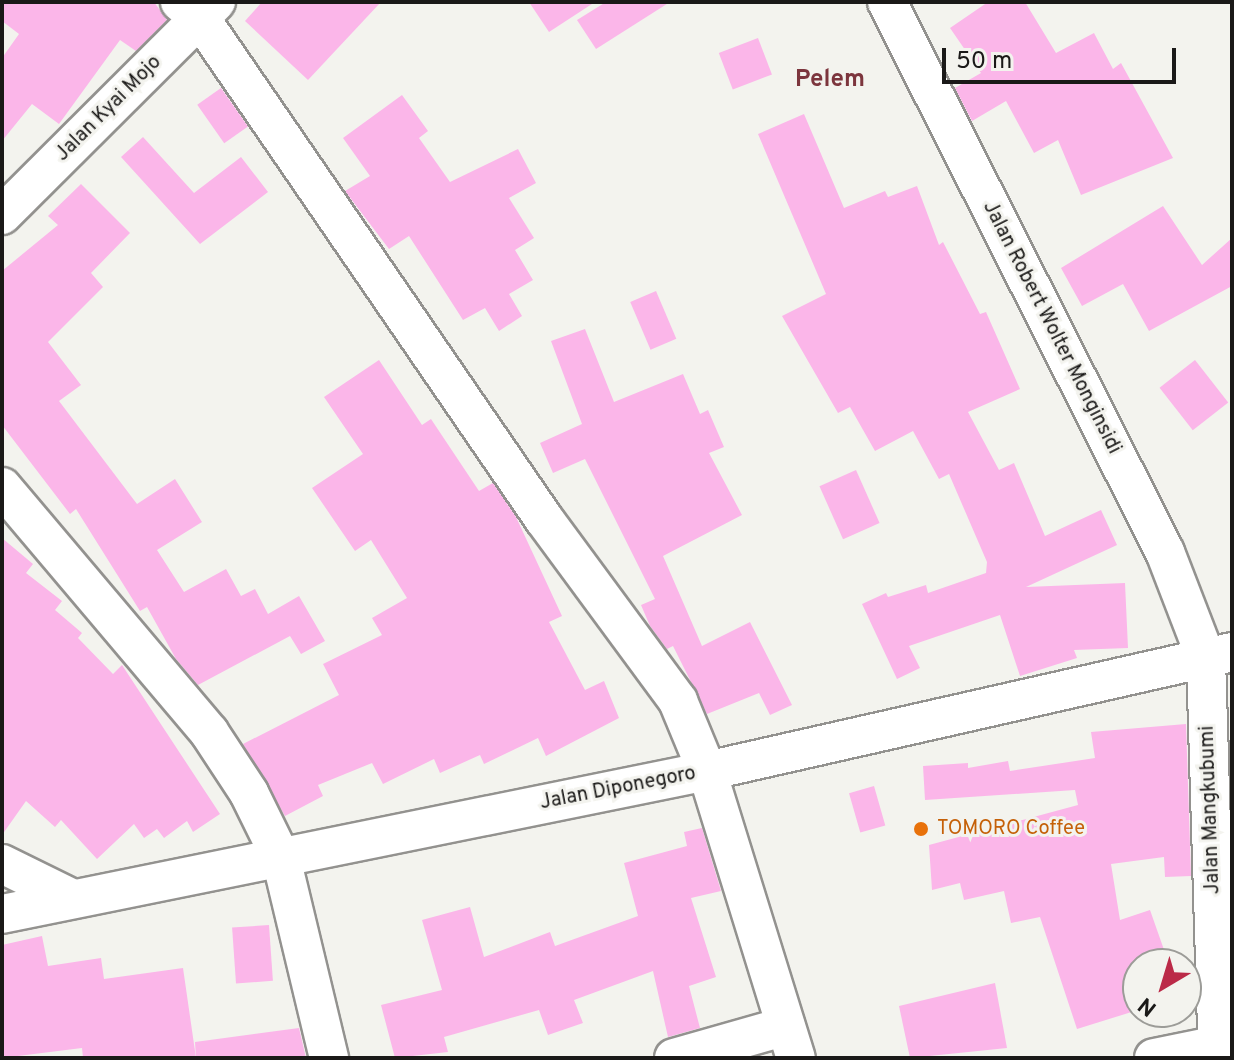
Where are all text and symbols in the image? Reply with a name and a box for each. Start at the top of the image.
scale bar [946,32,1180,82]
text: 50 m [956,47,1012,77]
street label: Jalan Kyai Mojo [51,51,167,167]
district label: Pelem [795,67,865,95]
street label: Jalan Robert Wolter Monginsidi [977,197,1125,459]
street label: Jalan Mangkubumi [1196,725,1226,895]
street label: Jalan Diponegoro [538,762,698,816]
place label: TOMORO Coffee [937,817,1085,841]
marker: TOMORO Coffee [912,820,930,838]
north arrow [1122,948,1202,1028]
text: N [1134,990,1163,1021]

